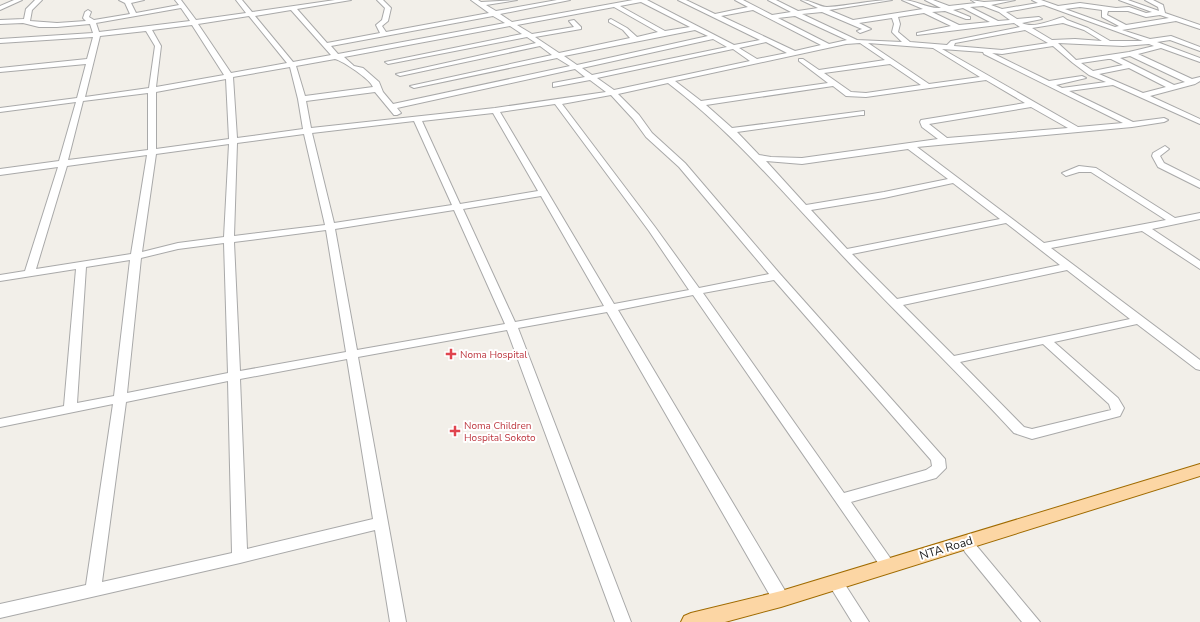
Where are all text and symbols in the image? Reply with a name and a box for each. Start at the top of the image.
marker: Noma Hospital [445,348,457,360]
place label: Noma Hospital [460,348,527,362]
place label: Noma Children Hospital Sokoto [464,419,536,445]
marker: Noma Children Hospital Sokoto [449,425,461,437]
street label: NTA Road [917,532,975,564]

